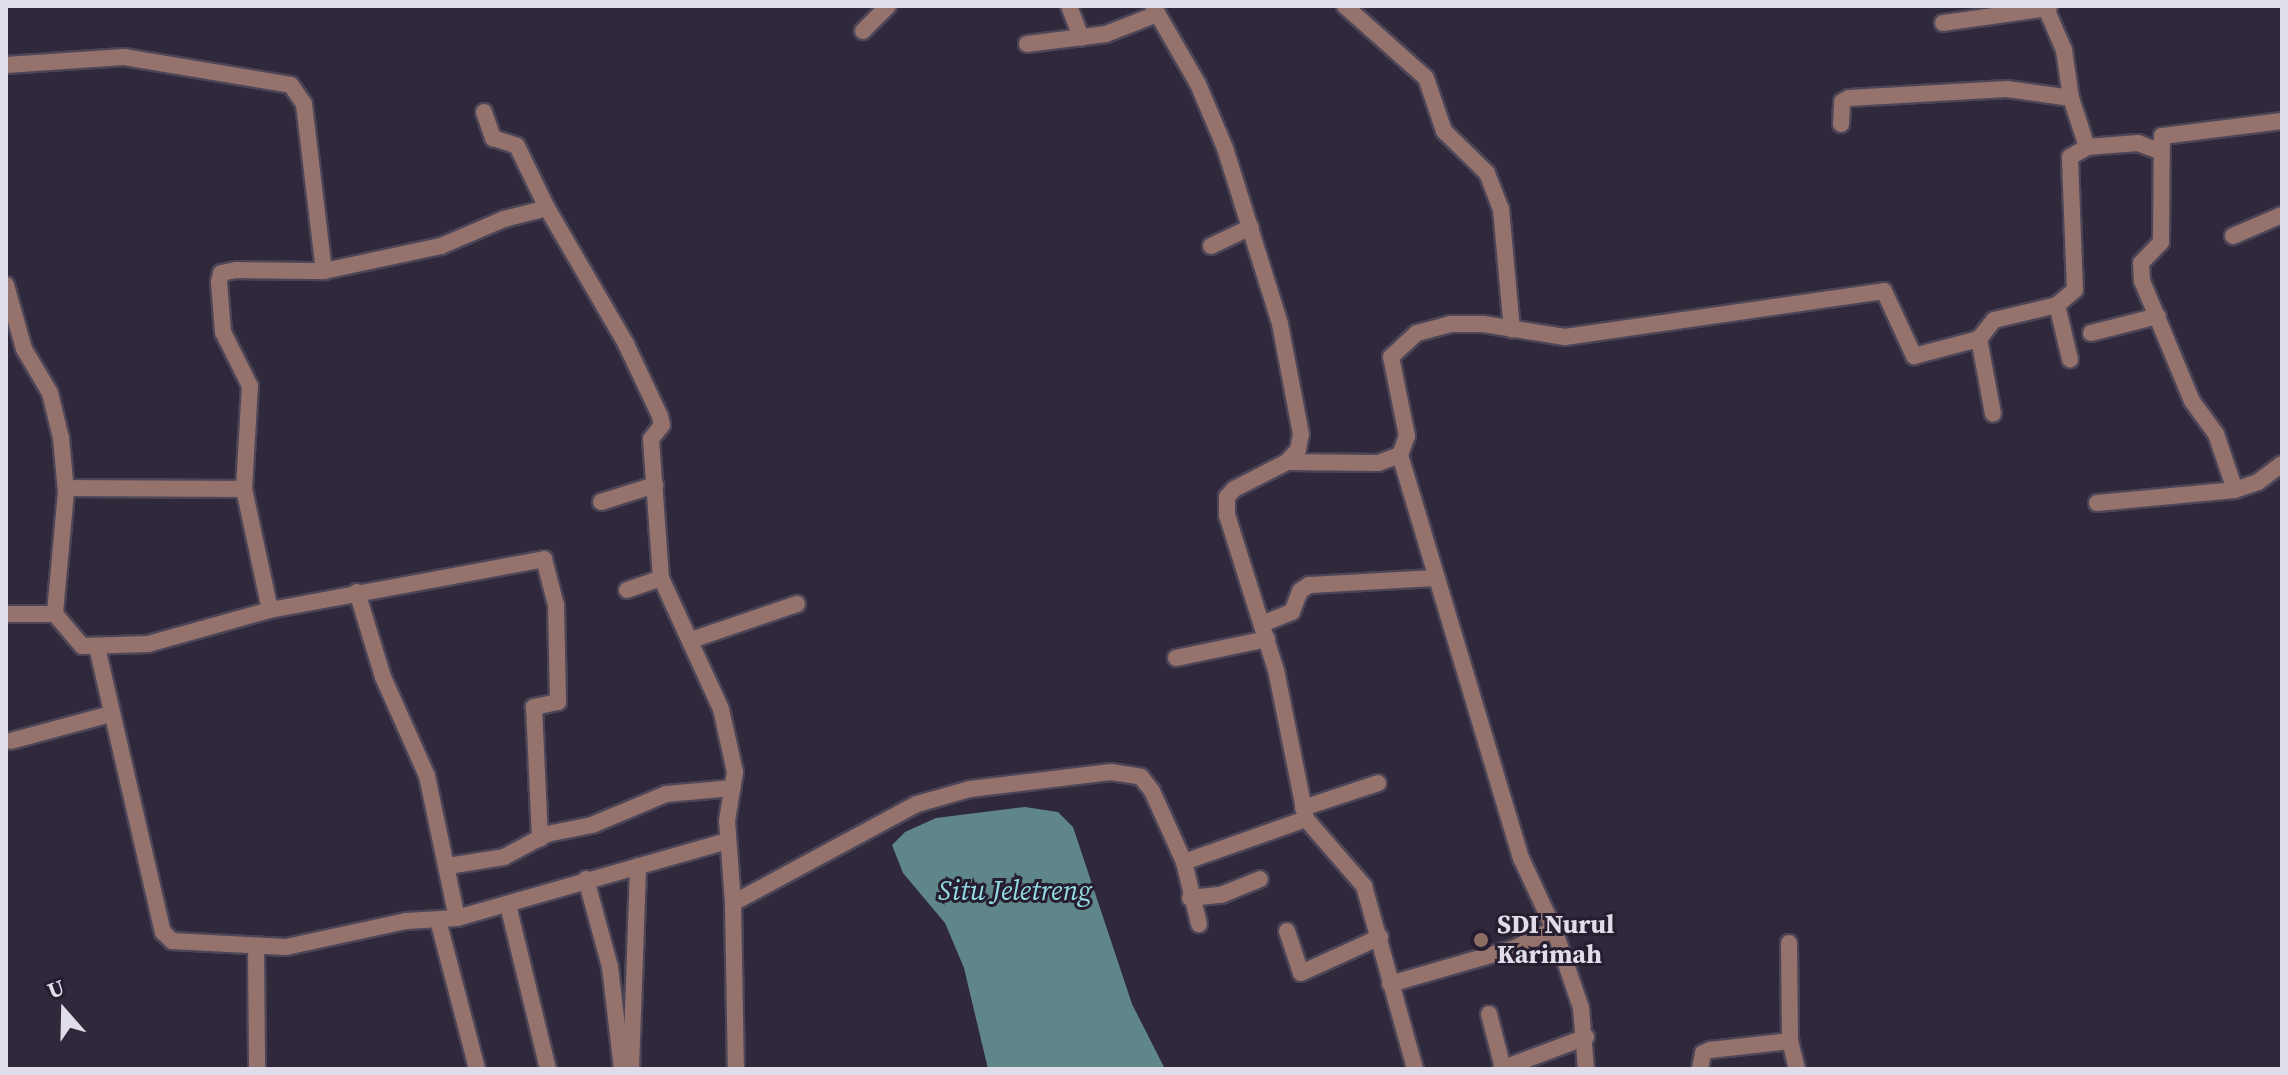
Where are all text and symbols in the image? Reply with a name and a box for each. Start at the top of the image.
water label: Situ Jeletreng [938,873,1092,907]
place label: SDI Nurul Karimah [1497,909,1614,970]
marker: SDI Nurul Karimah [1472,931,1490,949]
north arrow [24,971,104,1051]
text: U [43,972,68,1005]

